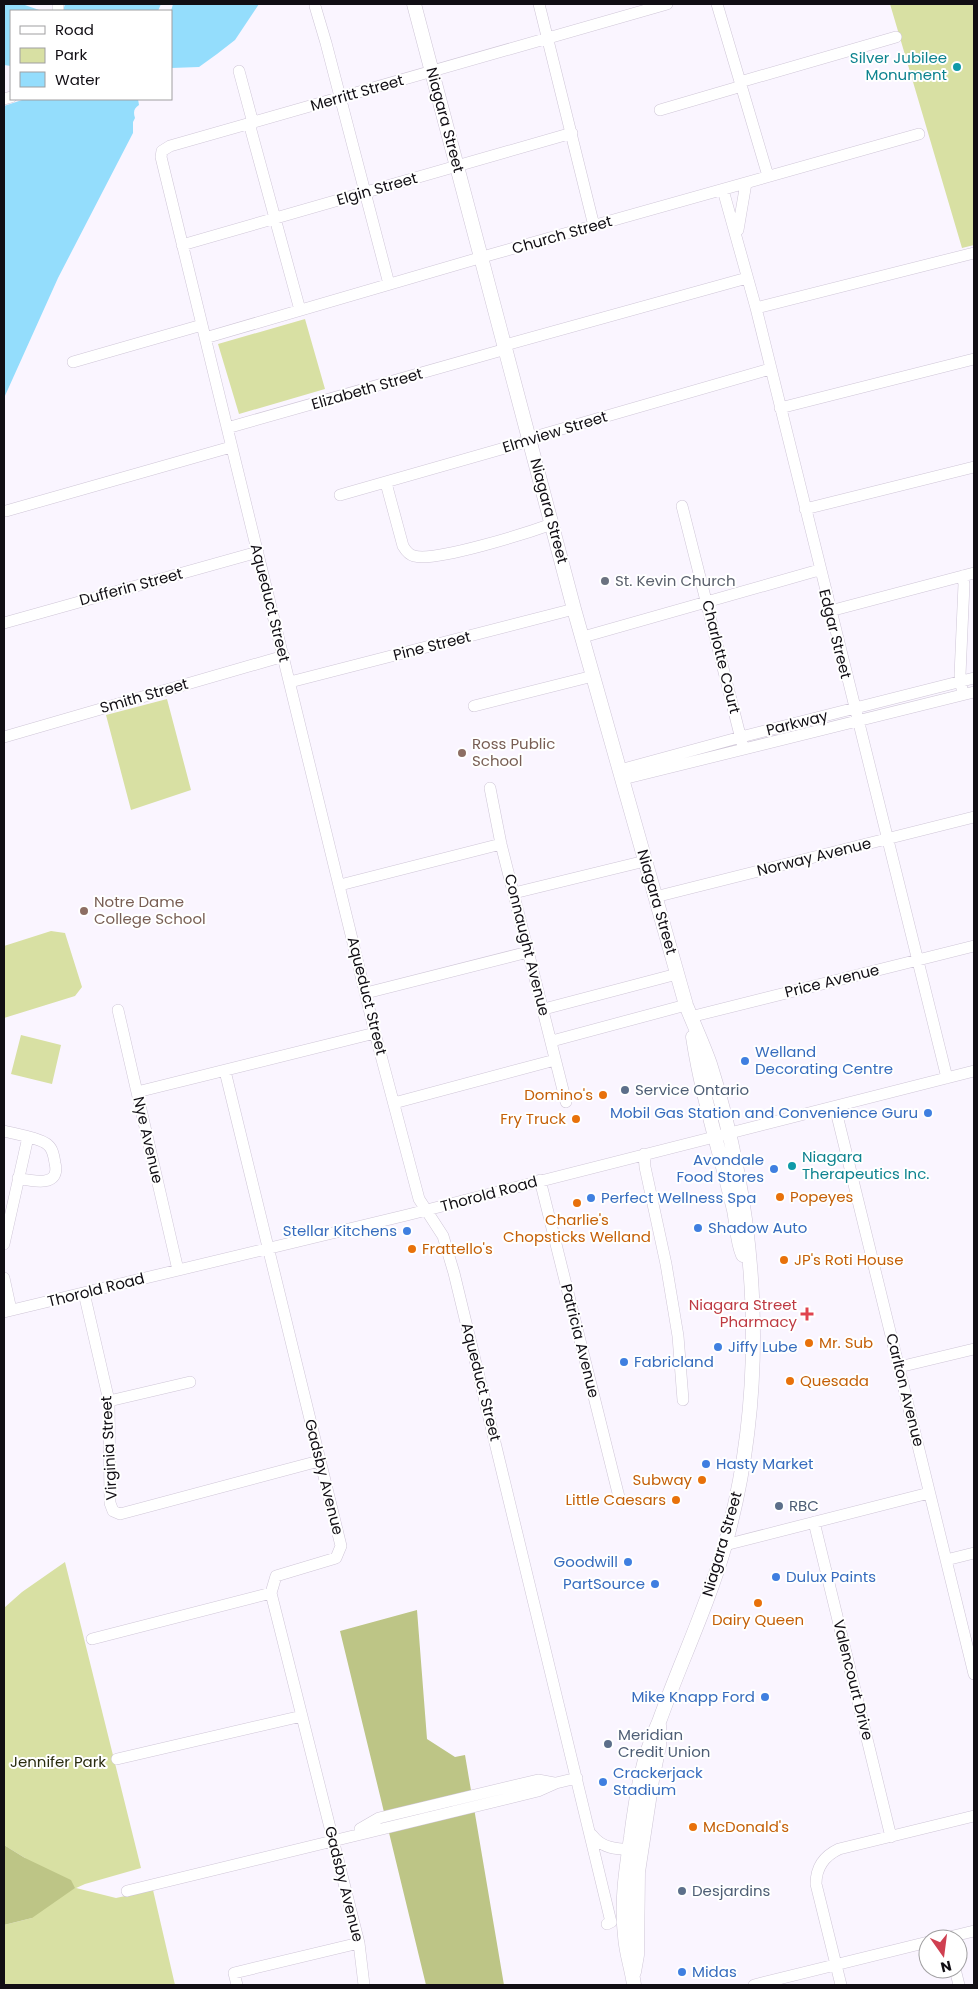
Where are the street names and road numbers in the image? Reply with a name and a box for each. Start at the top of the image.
street label: Niagara Street [421,65,470,175]
street label: Merritt Street [308,69,406,116]
street label: Elgin Street [334,167,420,210]
street label: Church Street [509,210,614,259]
street label: Elizabeth Street [309,363,425,414]
street label: Elmview Street [500,406,610,457]
street label: Niagara Street [525,456,574,566]
street label: Aqueduct Street [246,541,295,664]
street label: Dufferin Street [77,563,185,610]
street label: Edgar Street [814,587,857,681]
street label: Charlotte Court [697,598,746,716]
street label: Pine Street [391,626,473,665]
street label: Smith Street [97,673,190,718]
street label: Parkway [764,705,831,740]
street label: Norway Avenue [755,832,873,881]
street label: Niagara Street [632,847,683,957]
street label: Connaught Avenue [500,872,555,1018]
street label: Aqueduct Street [343,934,392,1057]
street label: Price Avenue [782,959,881,1002]
street label: Nye Avenue [128,1094,169,1185]
street label: Thorold Road [438,1171,540,1217]
street label: Thorold Road [45,1267,147,1312]
street label: Patricia Avenue [556,1282,605,1400]
street label: Aqueduct Street [457,1320,506,1443]
street label: Carlton Avenue [881,1331,930,1449]
street label: Virginia Street [95,1395,122,1501]
street label: Gadsby Avenue [300,1417,349,1537]
street label: Niagara Street [696,1489,747,1599]
street label: Valencourt Drive [828,1617,879,1743]
street label: Gadsby Avenue [320,1824,369,1944]

